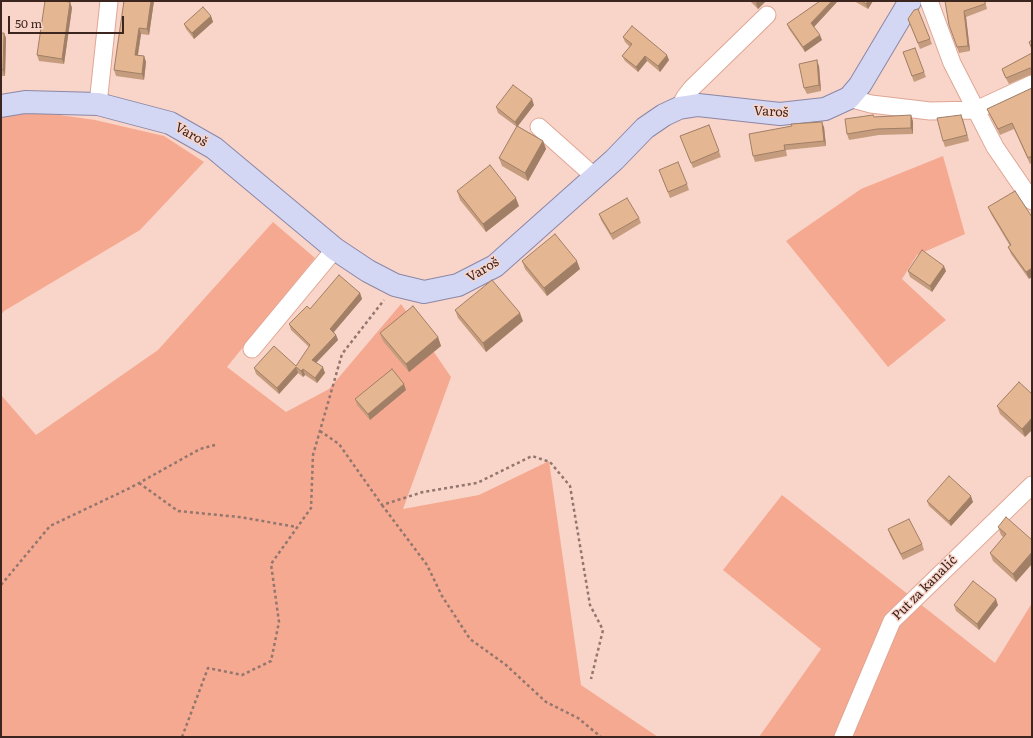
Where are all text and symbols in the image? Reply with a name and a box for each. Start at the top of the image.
scale bar [10,8,126,34]
text: 50 m [15,14,42,32]
street label: Varoš [753,103,789,121]
street label: Varoš [172,120,210,150]
street label: Varoš [464,254,502,286]
street label: Put za kanalić [889,552,961,624]

